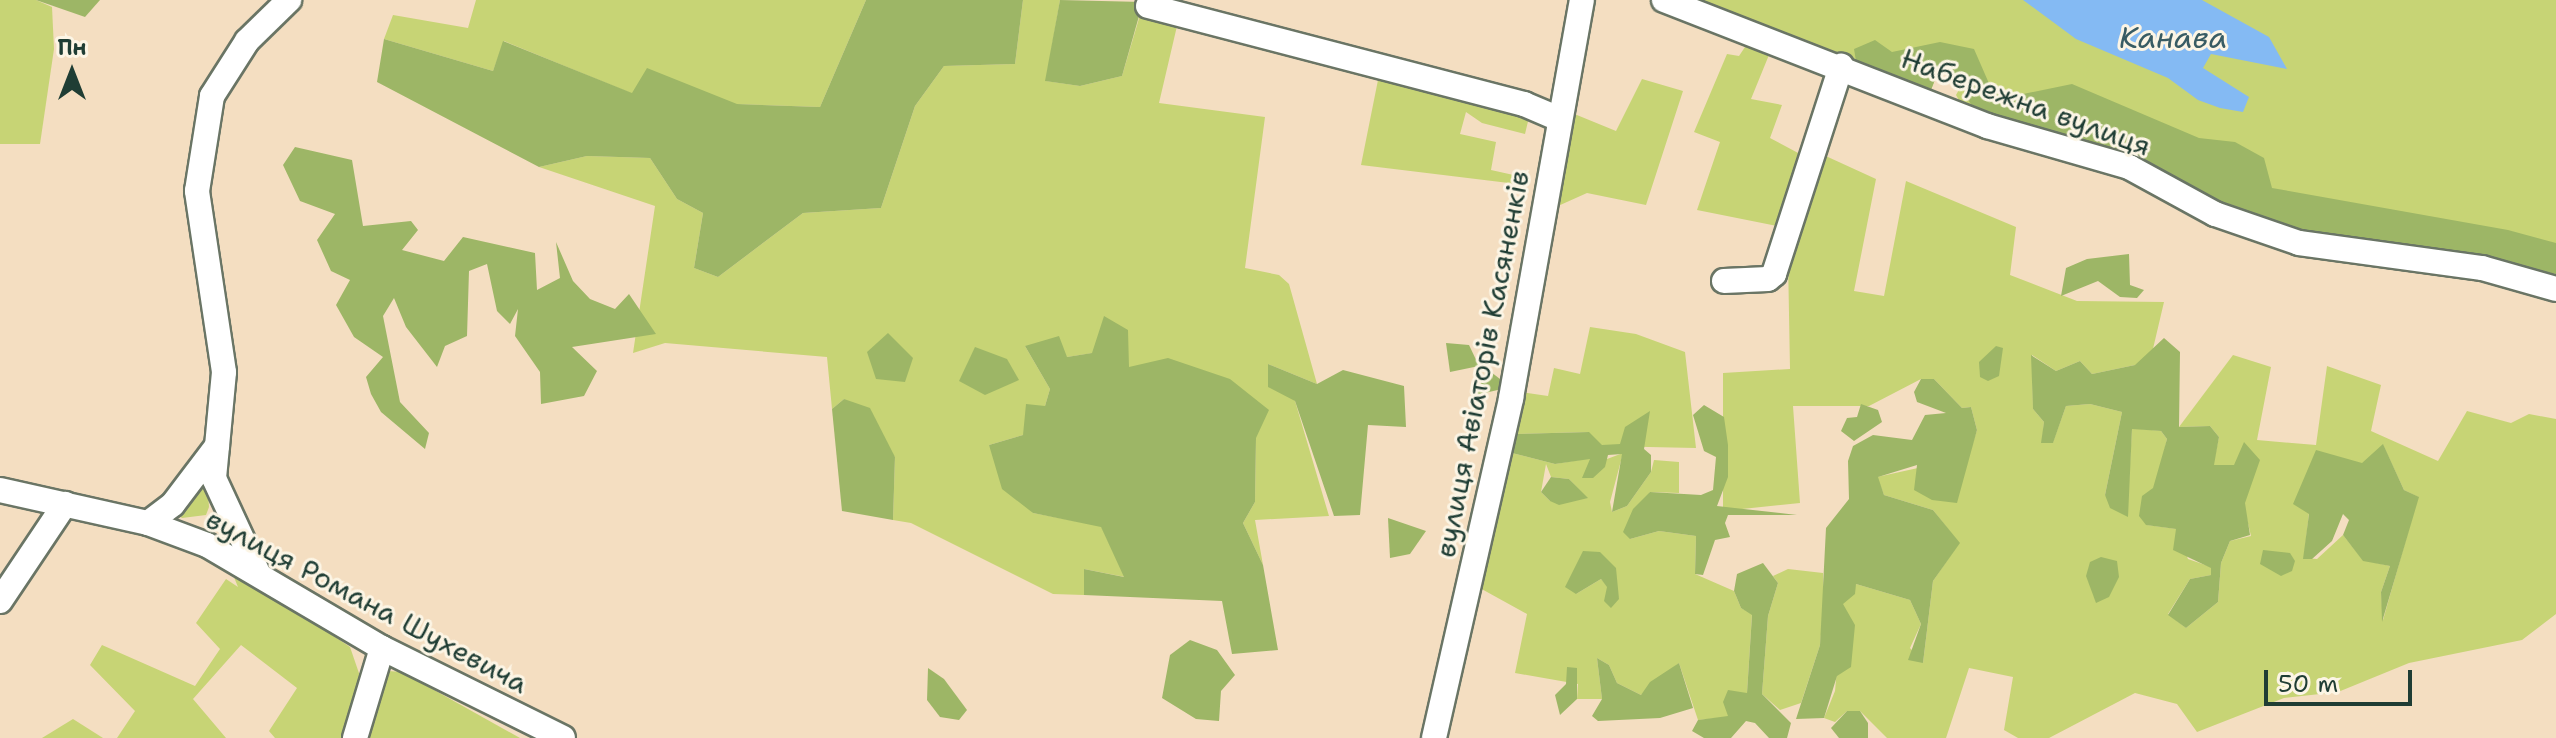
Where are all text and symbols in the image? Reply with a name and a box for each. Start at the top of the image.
water label: Канава [2119,20,2227,56]
north arrow [32,32,112,112]
text: Пн [57,33,87,62]
street label: Набережна вулиця [1897,41,2155,163]
street label: вулиця Авіаторів Касяненків [1428,168,1536,560]
street label: вулиця Романа Шухевича [200,502,534,700]
scale bar [2268,654,2416,704]
text: 50 m [2278,668,2338,700]

